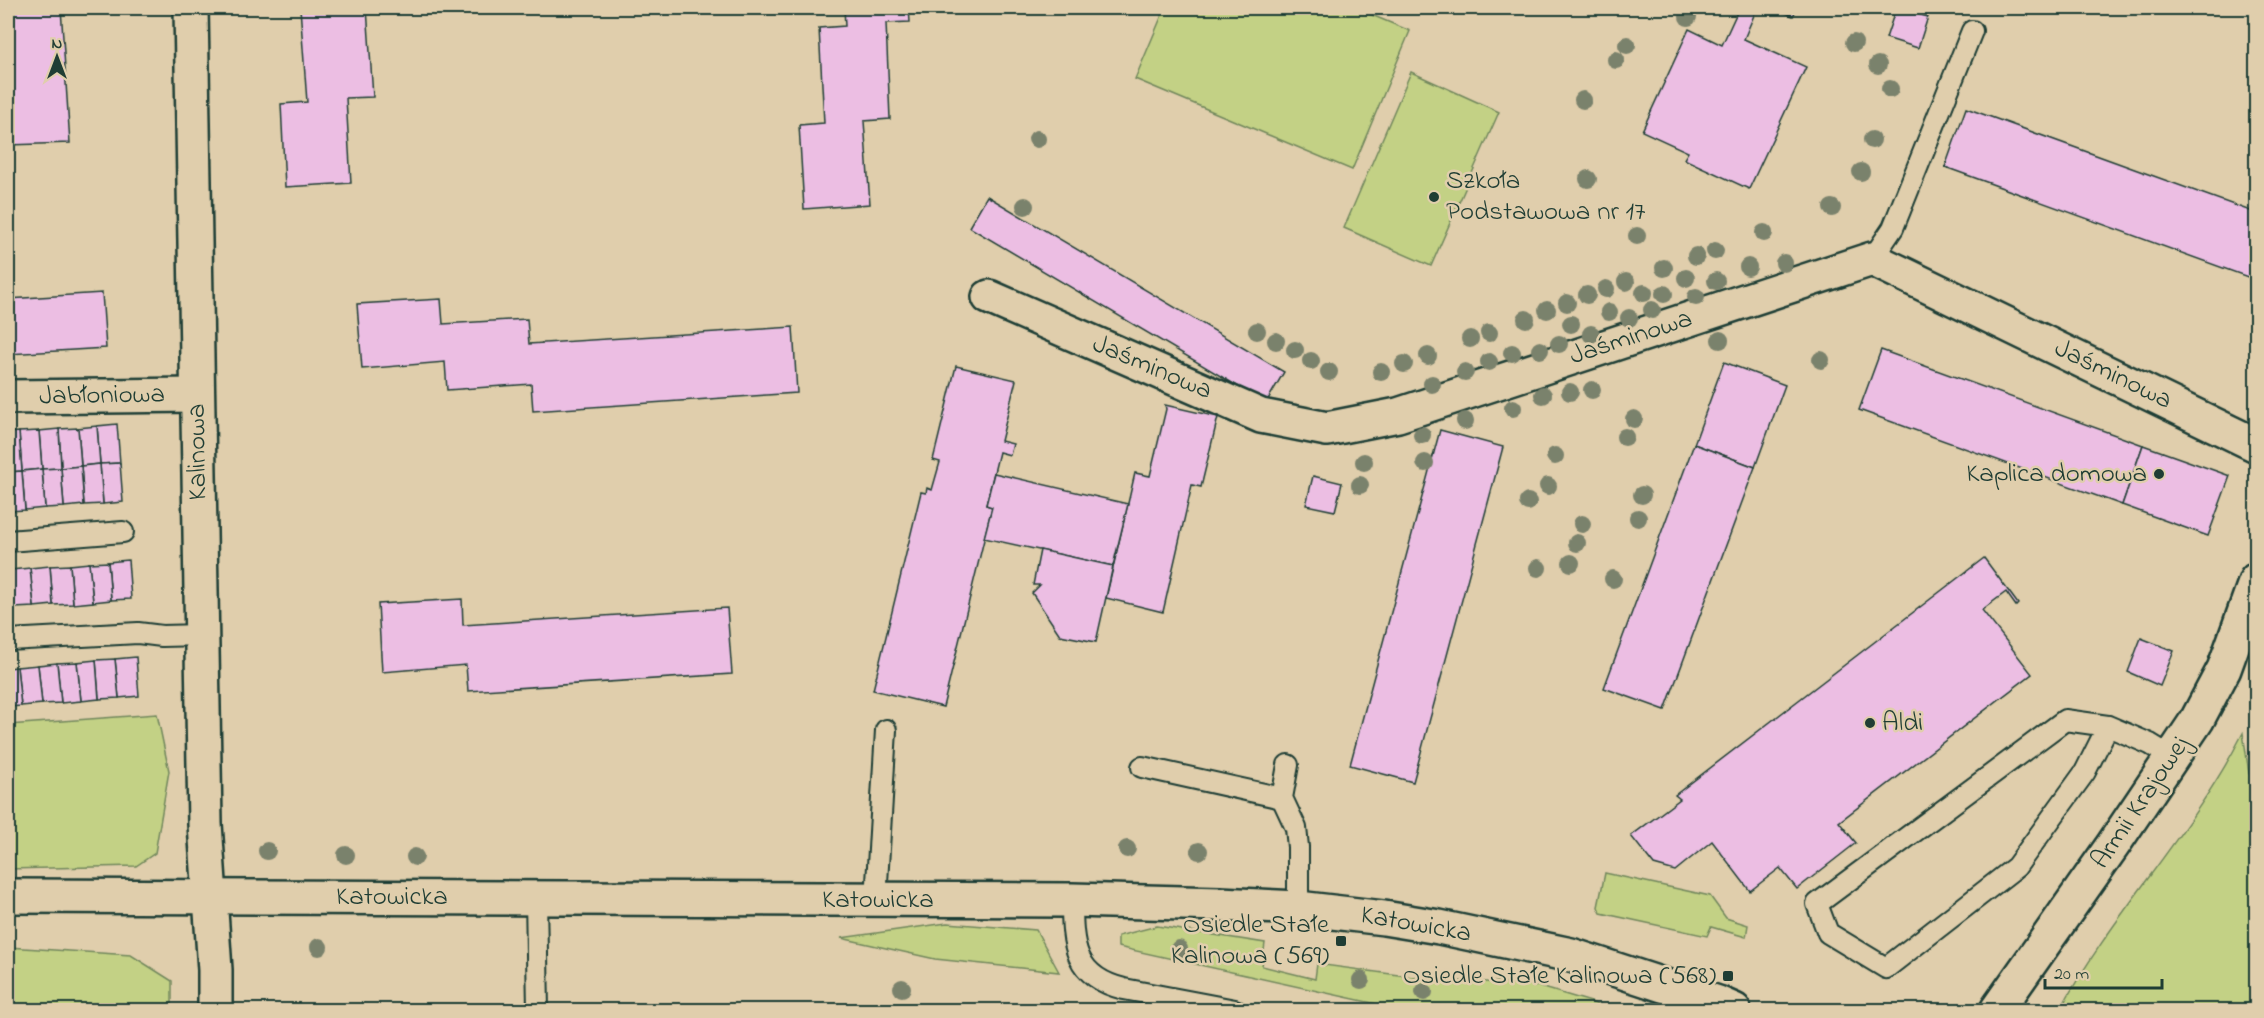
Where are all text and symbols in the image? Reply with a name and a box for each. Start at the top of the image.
north arrow [27,27,87,87]
text: N [52,32,63,56]
place label: Szkoła Podstawowa nr 17 [1446,162,1645,232]
marker: Szkoła Podstawowa nr 17 [1427,190,1441,204]
street label: Jaśminowa [1565,300,1697,376]
street label: Jaśminowa [1086,325,1218,411]
street label: Jaśminowa [2047,330,2179,420]
street label: Jabłoniowa [39,375,165,417]
street label: Kalinowa [178,403,218,501]
place label: Kaplica domowa [1966,455,2147,494]
marker: Kaplica domowa [2152,467,2166,481]
place label: Aldi [1882,704,1923,743]
marker: Aldi [1863,716,1877,730]
street label: Armii Krajowej [2082,728,2200,877]
street label: Katowicka [336,878,448,917]
street label: Katowicka [822,881,934,920]
street label: Katowicka [1358,896,1474,954]
place label: Osiedle Stałe Kalinowa (569) [1171,906,1330,976]
marker: Osiedle Stałe Kalinowa (569) [1334,934,1348,948]
scale bar [2045,952,2162,990]
place label: Osiedle Stałe Kalinowa (568) [1403,957,1716,996]
text: 20 m [2054,962,2089,988]
marker: Osiedle Stałe Kalinowa (568) [1721,969,1735,983]

